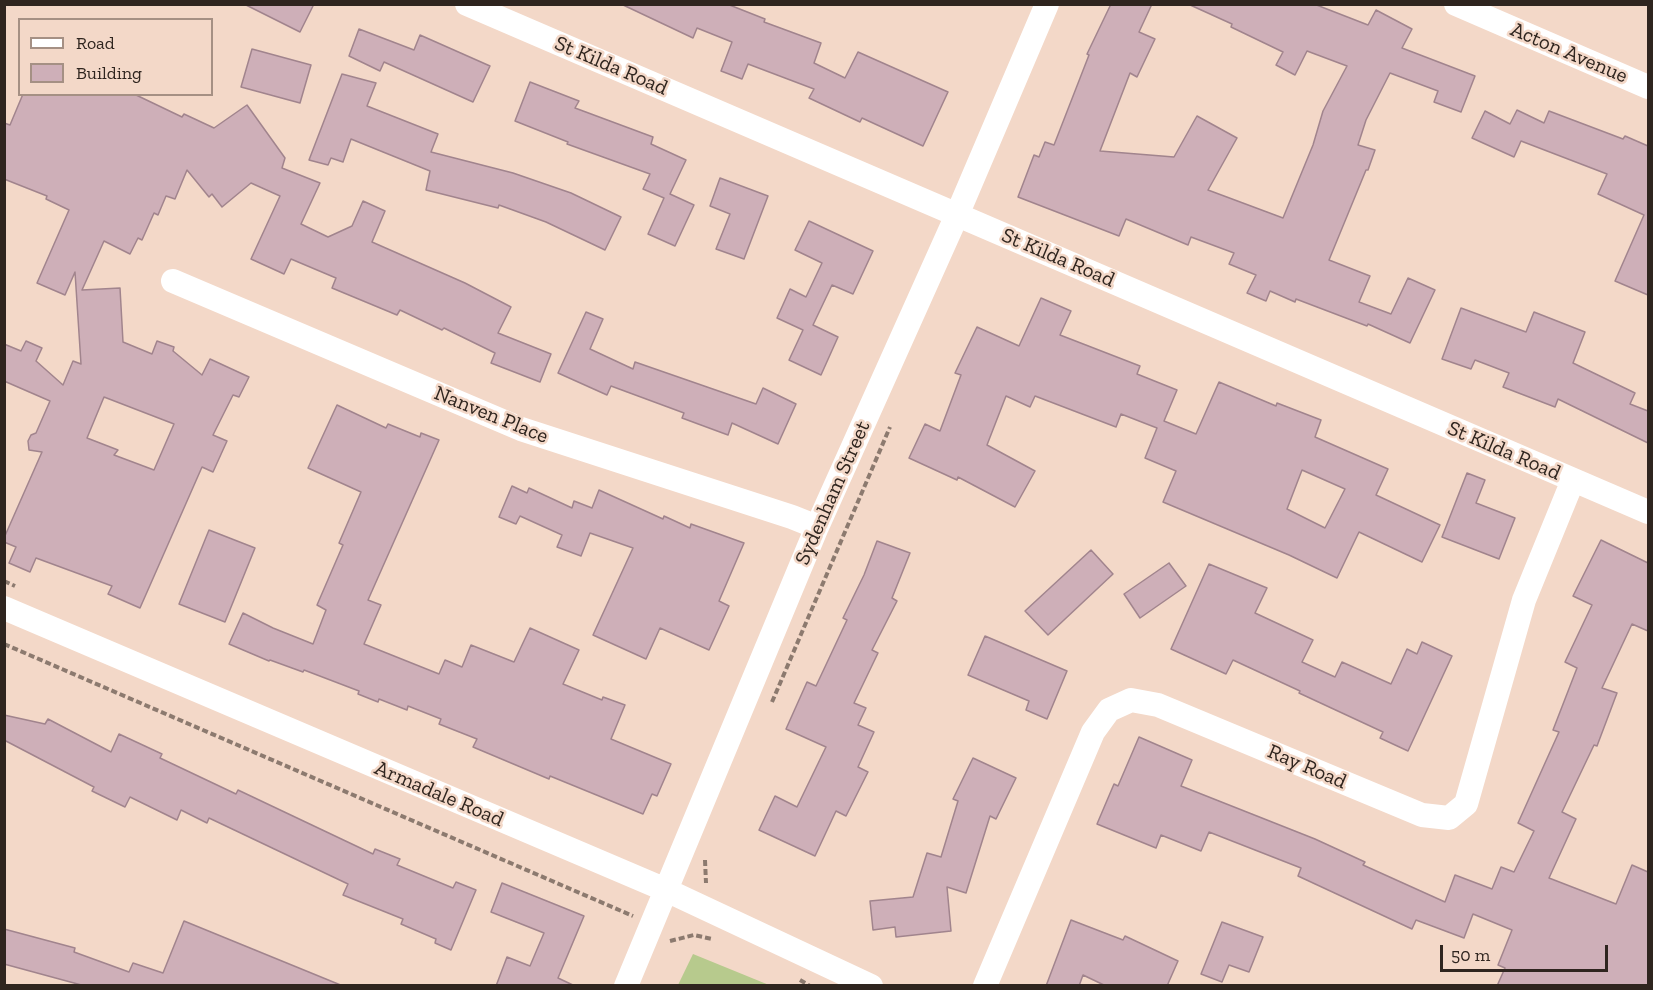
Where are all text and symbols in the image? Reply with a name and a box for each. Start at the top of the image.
street label: Acton Avenue [1507,17,1631,89]
legend [18,18,213,96]
street label: St Kilda Road [551,31,671,101]
text: Road [76,32,115,54]
text: Building [76,62,142,84]
street label: St Kilda Road [998,223,1118,293]
street label: Nanven Place [430,381,552,449]
street label: St Kilda Road [1444,416,1564,486]
street label: Sydenham Street [790,417,876,569]
street label: Ray Road [1264,739,1350,795]
street label: Armadale Road [371,755,507,833]
scale bar [1443,933,1611,971]
text: 50 m [1451,944,1490,966]

